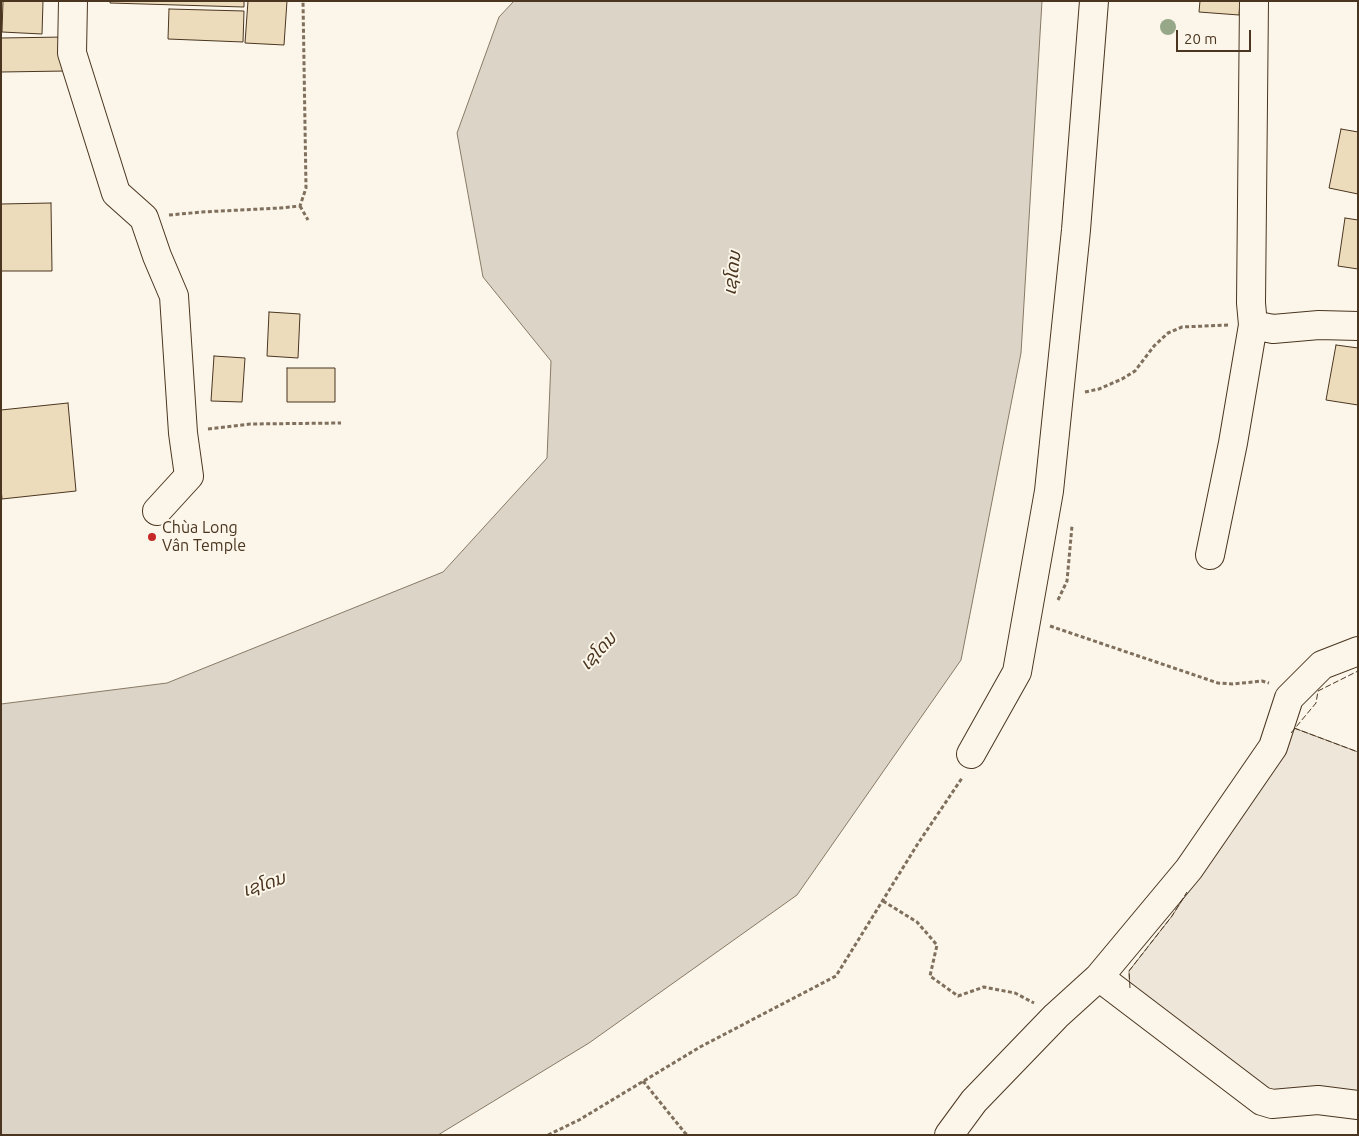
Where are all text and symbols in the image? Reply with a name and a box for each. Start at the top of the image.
scale bar [1179,20,1254,52]
text: 20 m [1184,30,1217,47]
water label: ເຊໂດນ [719,250,745,296]
place label: Chùa Long Vân Temple [162,518,246,556]
marker: Chùa Long Vân Temple [146,531,158,543]
water label: ເຊໂດນ [575,628,621,674]
water label: ເຊໂດນ [240,867,288,901]

